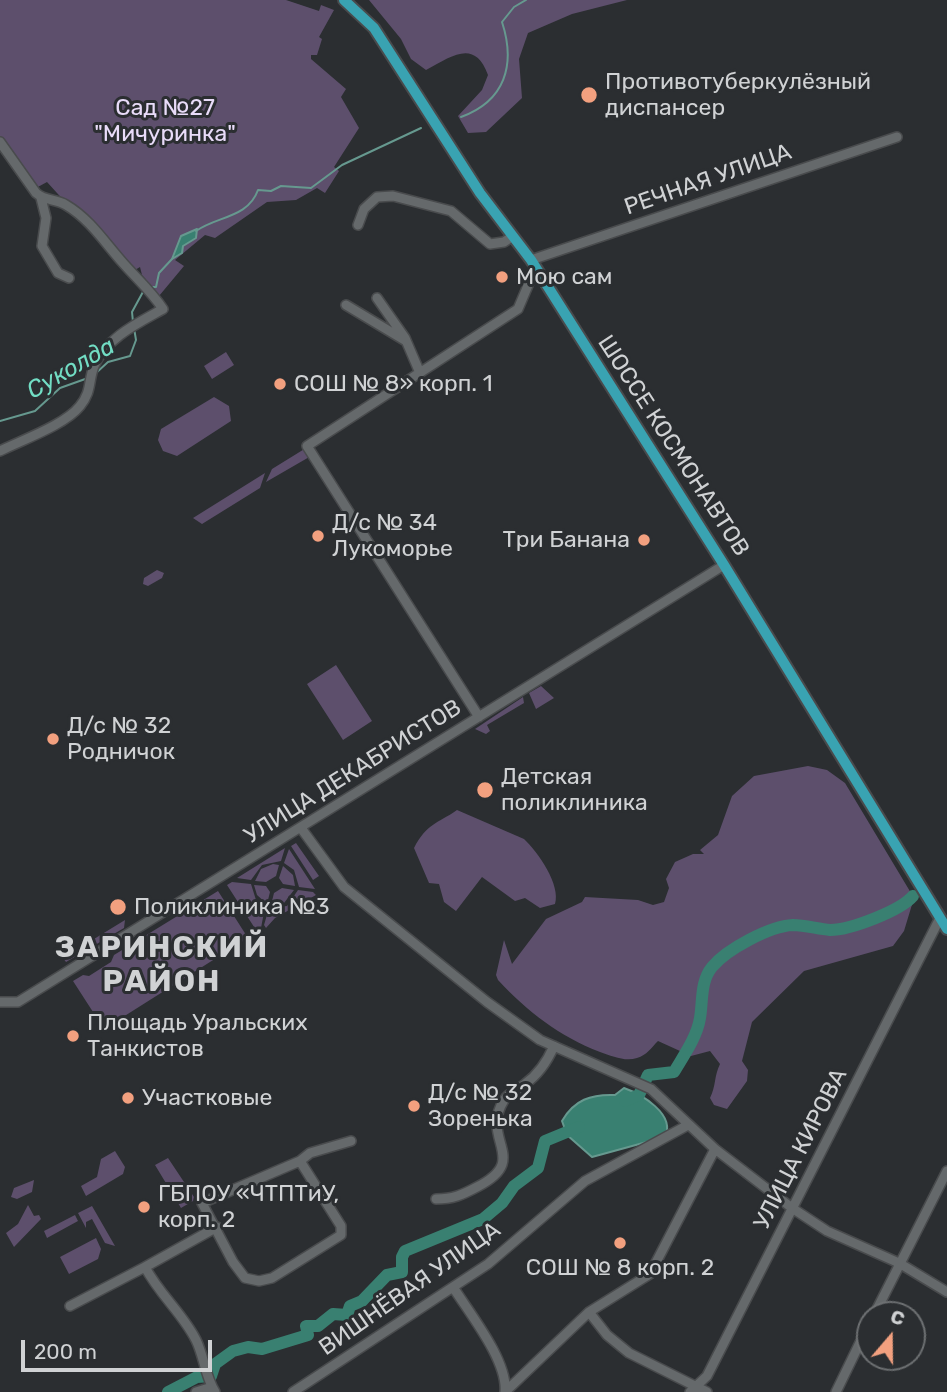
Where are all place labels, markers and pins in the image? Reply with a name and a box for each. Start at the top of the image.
place label: Противотуберкулёзный диспансер [605,68,871,122]
marker: Противотуберкулёзный диспансер [579,85,599,105]
place label: Мою сам [516,263,612,291]
marker: Мою сам [494,269,510,285]
place label: СОШ № 8» корп. 1 [294,370,493,398]
marker: СОШ № 8» корп. 1 [272,376,288,392]
place label: Д/с № 34 Лукоморье [332,509,453,563]
place label: Три Банана [503,526,630,554]
marker: Д/с № 34 Лукоморье [310,528,326,544]
marker: Три Банана [636,532,652,548]
place label: Д/с № 32 Родничок [67,712,175,766]
marker: Д/с № 32 Родничок [45,731,61,747]
place label: Детская поликлиника [501,763,648,817]
marker: Детская поликлиника [475,780,495,800]
place label: Поликлиника №3 [134,893,330,921]
marker: Поликлиника №3 [108,897,128,917]
place label: Площадь Уральских Танкистов [87,1009,308,1063]
marker: Площадь Уральских Танкистов [65,1028,81,1044]
place label: Д/с № 32 Зоренька [428,1079,533,1133]
place label: Участковые [142,1084,272,1112]
marker: Участковые [120,1090,136,1106]
marker: Д/с № 32 Зоренька [406,1098,422,1114]
place label: ГБПОУ «ЧТПТиУ, корп. 2 [158,1180,339,1234]
marker: ГБПОУ «ЧТПТиУ, корп. 2 [136,1199,152,1215]
marker: СОШ № 8 корп. 2 [612,1235,628,1251]
place label: СОШ № 8 корп. 2 [526,1254,714,1282]

